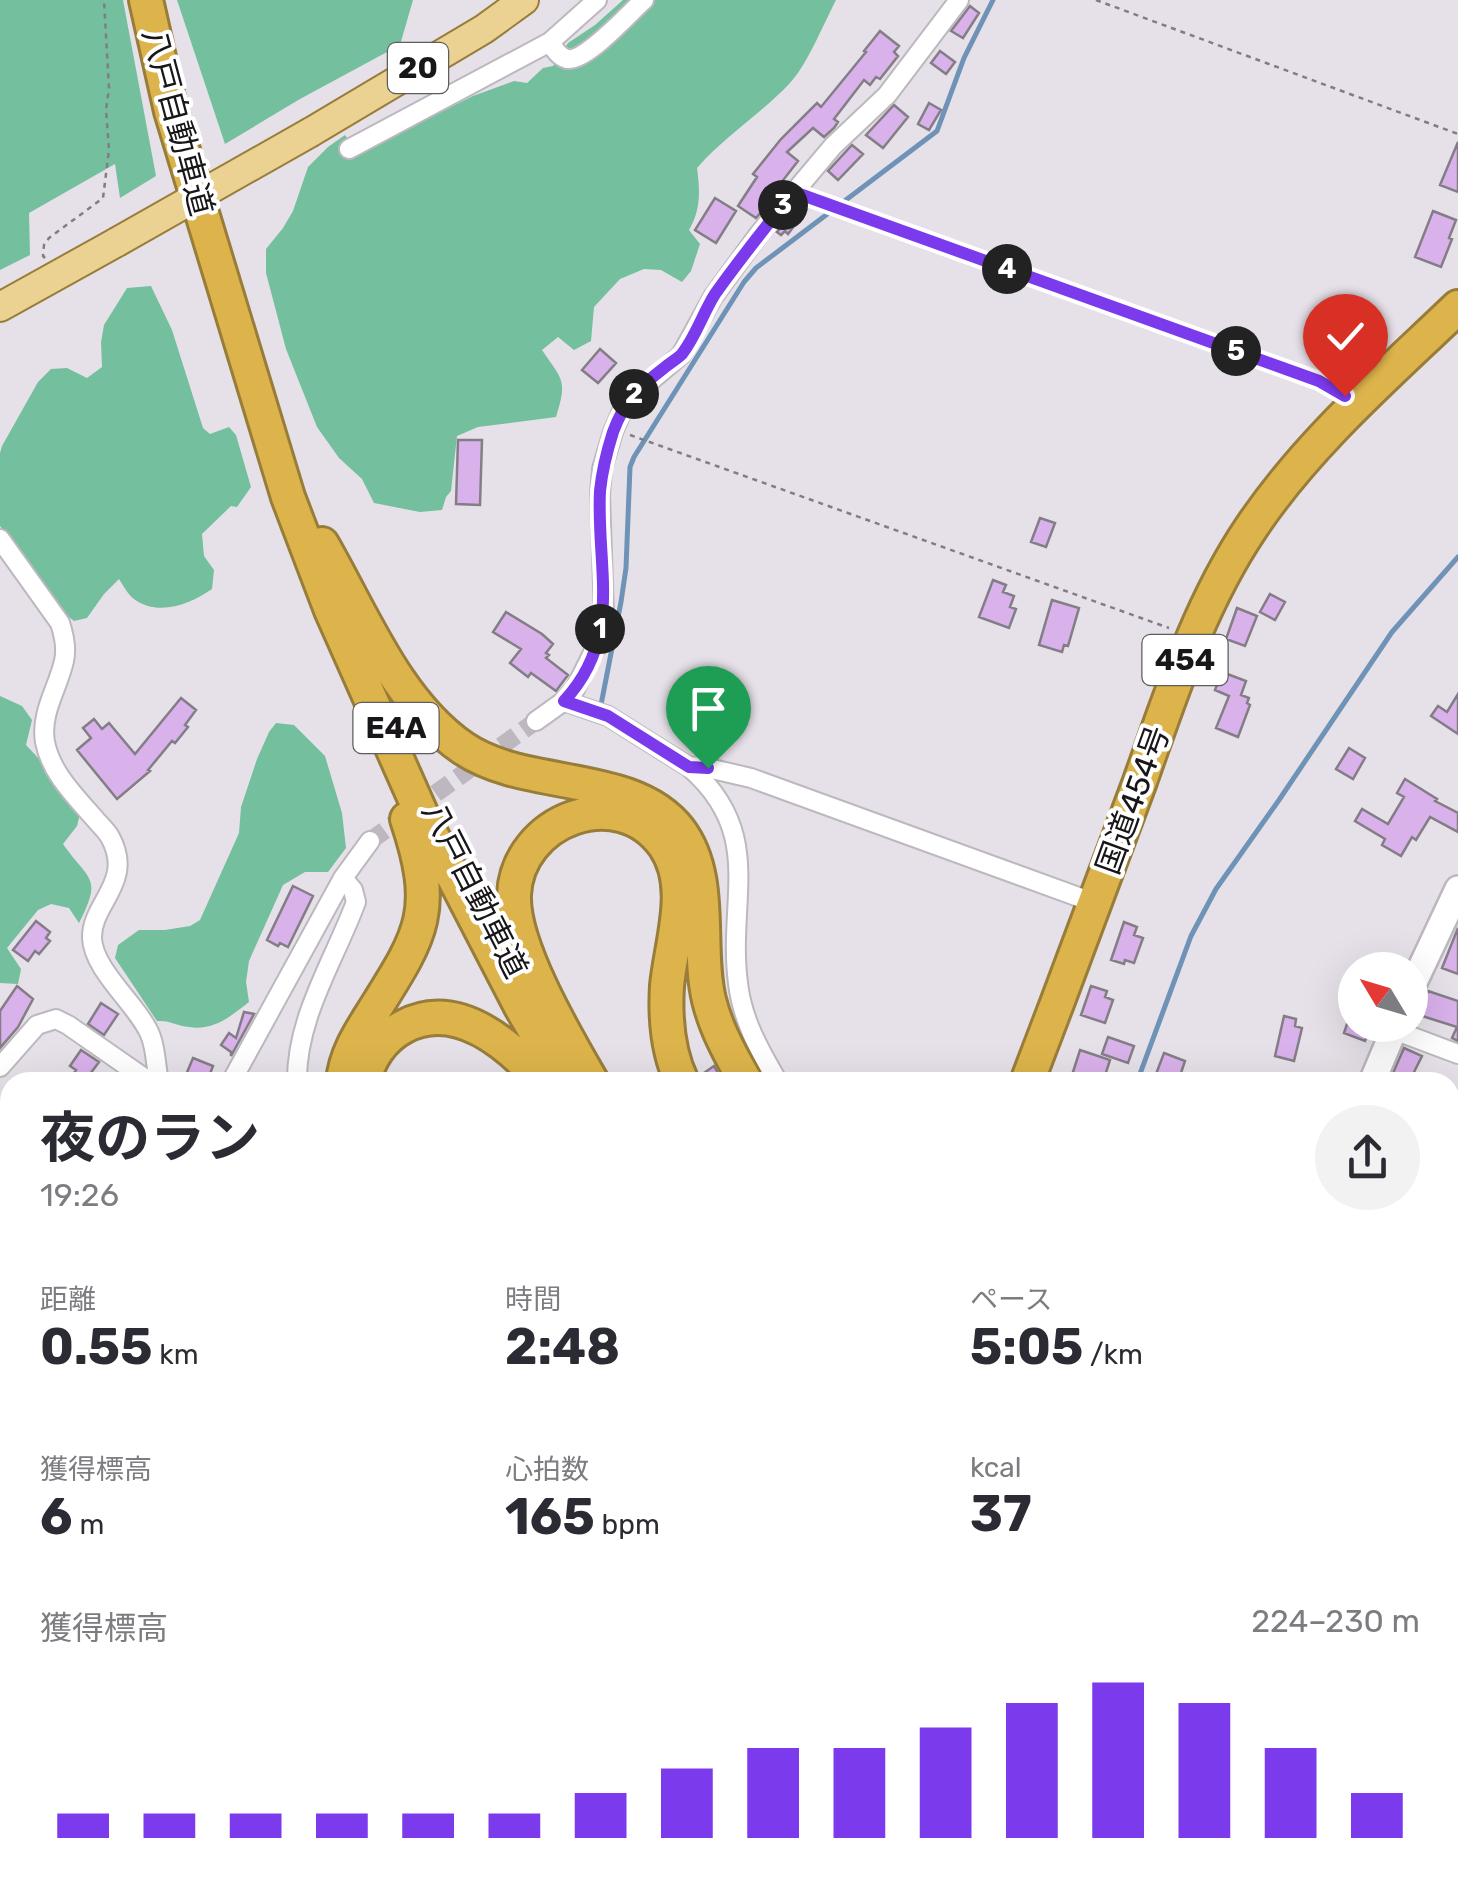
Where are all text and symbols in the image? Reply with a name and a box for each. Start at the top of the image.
street label: 八戸自動車道 [135,24,221,220]
road number: 20 [388,43,448,93]
pin: 3 [758,180,808,230]
text: 3 [774,188,792,221]
pin: 4 [982,244,1032,294]
text: 4 [997,252,1017,285]
pin [1303,294,1388,397]
icon: check [1318,309,1373,364]
pin: 5 [1211,326,1261,376]
text: 5 [1227,334,1245,367]
pin: 2 [609,369,659,419]
text: 2 [625,377,643,410]
pin: 1 [575,604,625,654]
text: 1 [593,612,607,645]
road number: 454 [1142,635,1228,685]
pin [666,666,751,769]
icon: arrive [681,681,736,736]
road number: E4A [354,703,438,753]
street label: 国道454号 [1089,721,1177,879]
street label: 八戸自動車道 [414,796,536,984]
north arrow [1338,952,1428,1042]
map controls [1338,952,1428,1042]
button: share [1315,1105,1420,1210]
text: 夜のラン [40,1106,260,1171]
text: 19:26 [40,1176,119,1214]
text: 距離 [40,1283,96,1316]
text: 時間 [505,1283,561,1316]
text: ペース [970,1283,1053,1316]
text: 0.55 [40,1317,152,1377]
text: 2:48 [505,1317,620,1377]
text: 5:05 [970,1317,1083,1377]
text: km [152,1338,199,1371]
text: /km [1083,1338,1143,1371]
text: kcal [970,1451,1021,1484]
text: 獲得標高 [40,1453,152,1486]
text: 心拍数 [505,1453,589,1486]
text: 37 [970,1484,1032,1544]
text: 6 [40,1487,73,1547]
text: 165 [505,1487,595,1547]
text: m [73,1508,104,1541]
text: bpm [595,1508,660,1541]
text: 224–230 m [1251,1602,1420,1640]
text: 獲得標高 [40,1609,168,1647]

